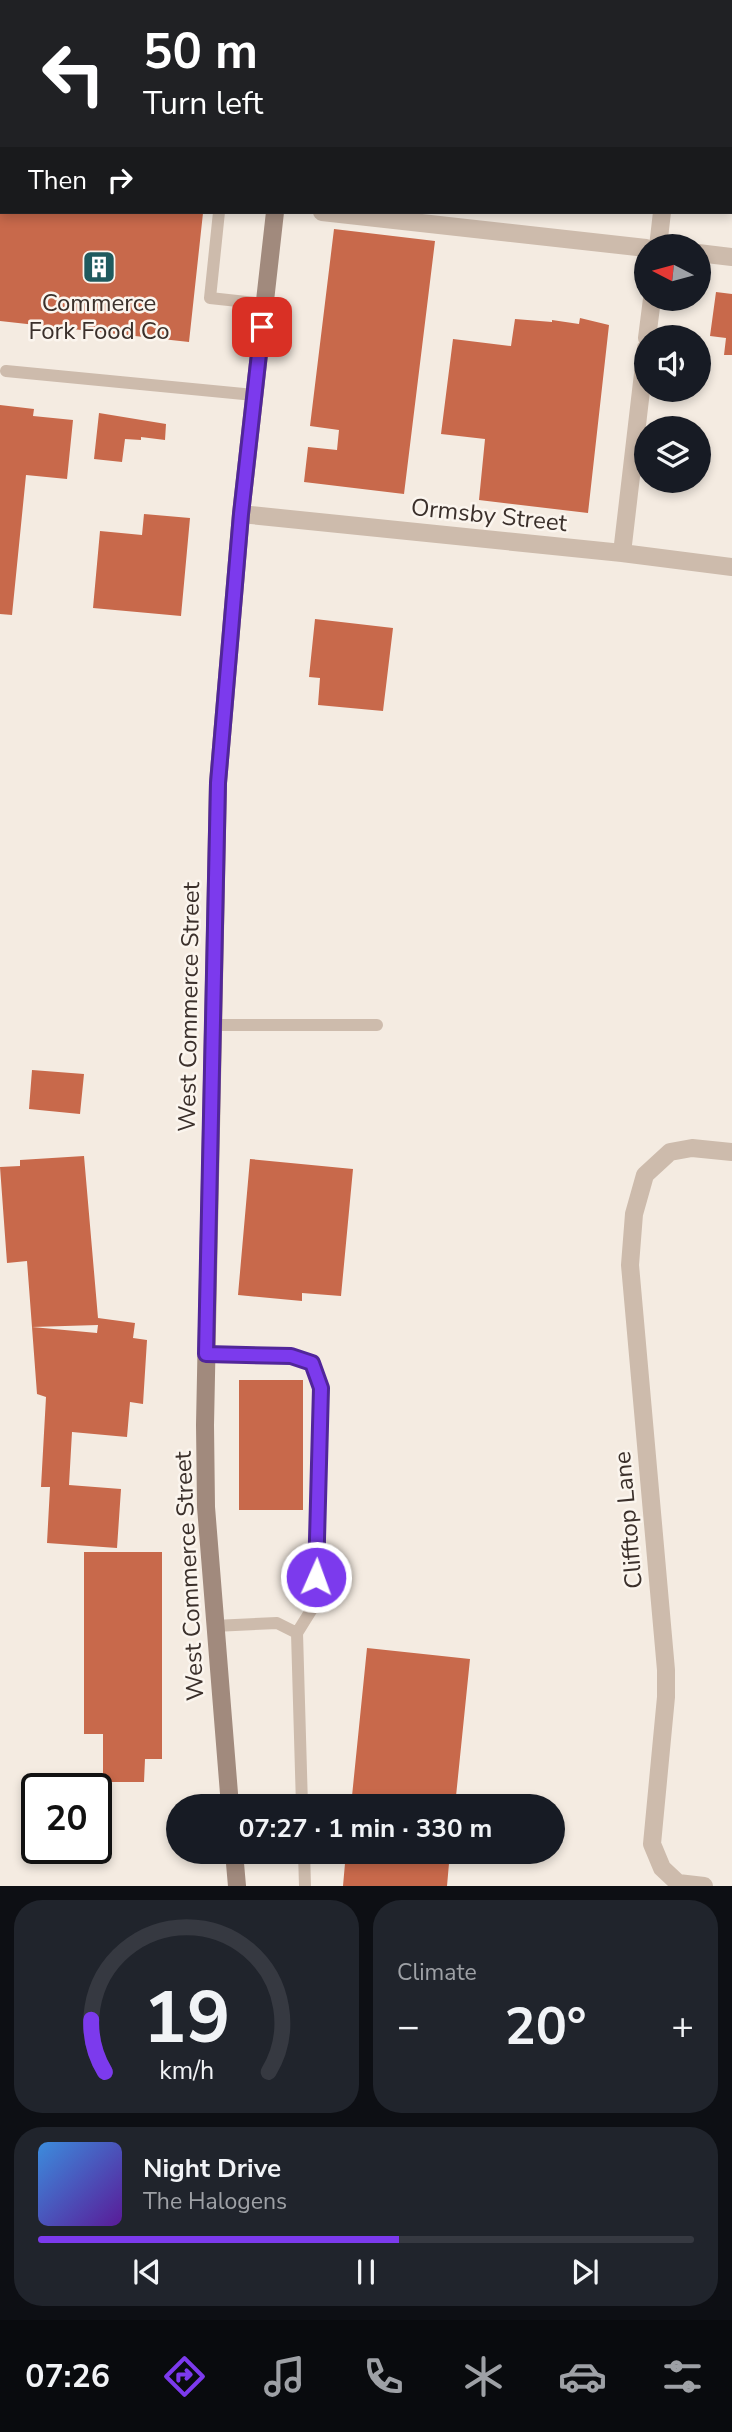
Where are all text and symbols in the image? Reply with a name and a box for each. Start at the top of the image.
text: 50 m [143,18,258,85]
icon: left [28,28,119,119]
text: Turn left [143,82,263,125]
icon: right [101,161,139,199]
text: Then [28,163,87,198]
north arrow [634,234,710,312]
map controls [634,234,711,493]
building icon: Commerce Fork Food Co [80,248,118,286]
place label: Commerce Fork Food Co [29,287,170,347]
pin [232,297,292,357]
icon: arrive [243,308,281,346]
button: sound [634,325,711,402]
button: layers [634,416,711,493]
street label: Ormsby Street [409,491,569,539]
street label: West Commerce Street [171,881,207,1132]
street label: West Commerce Street [166,1450,212,1702]
street label: Clifftop Lane [606,1450,650,1590]
position arrow [279,1540,353,1614]
speed limit sign: 20 [21,1773,112,1864]
text: 07:27 · 1 min · 330 m [239,1811,492,1846]
text: Climate [397,1957,477,1988]
text: 19 [143,1969,230,2069]
text: 20° [504,1991,587,2062]
text: − [397,2001,420,2052]
text: + [671,2001,694,2052]
text: km/h [159,2054,214,2088]
text: Night Drive [143,2151,281,2186]
text: The Halogens [143,2186,287,2217]
icon: previous [128,2253,166,2291]
icon: pause [347,2253,385,2291]
icon: next [566,2253,604,2291]
icon: directions [160,2352,209,2401]
icon: music [260,2352,309,2401]
icon: phone [359,2352,408,2401]
icon: climate [459,2352,508,2401]
icon: car [558,2352,607,2401]
icon: filters [658,2352,707,2401]
text: 07:26 [25,2355,110,2398]

